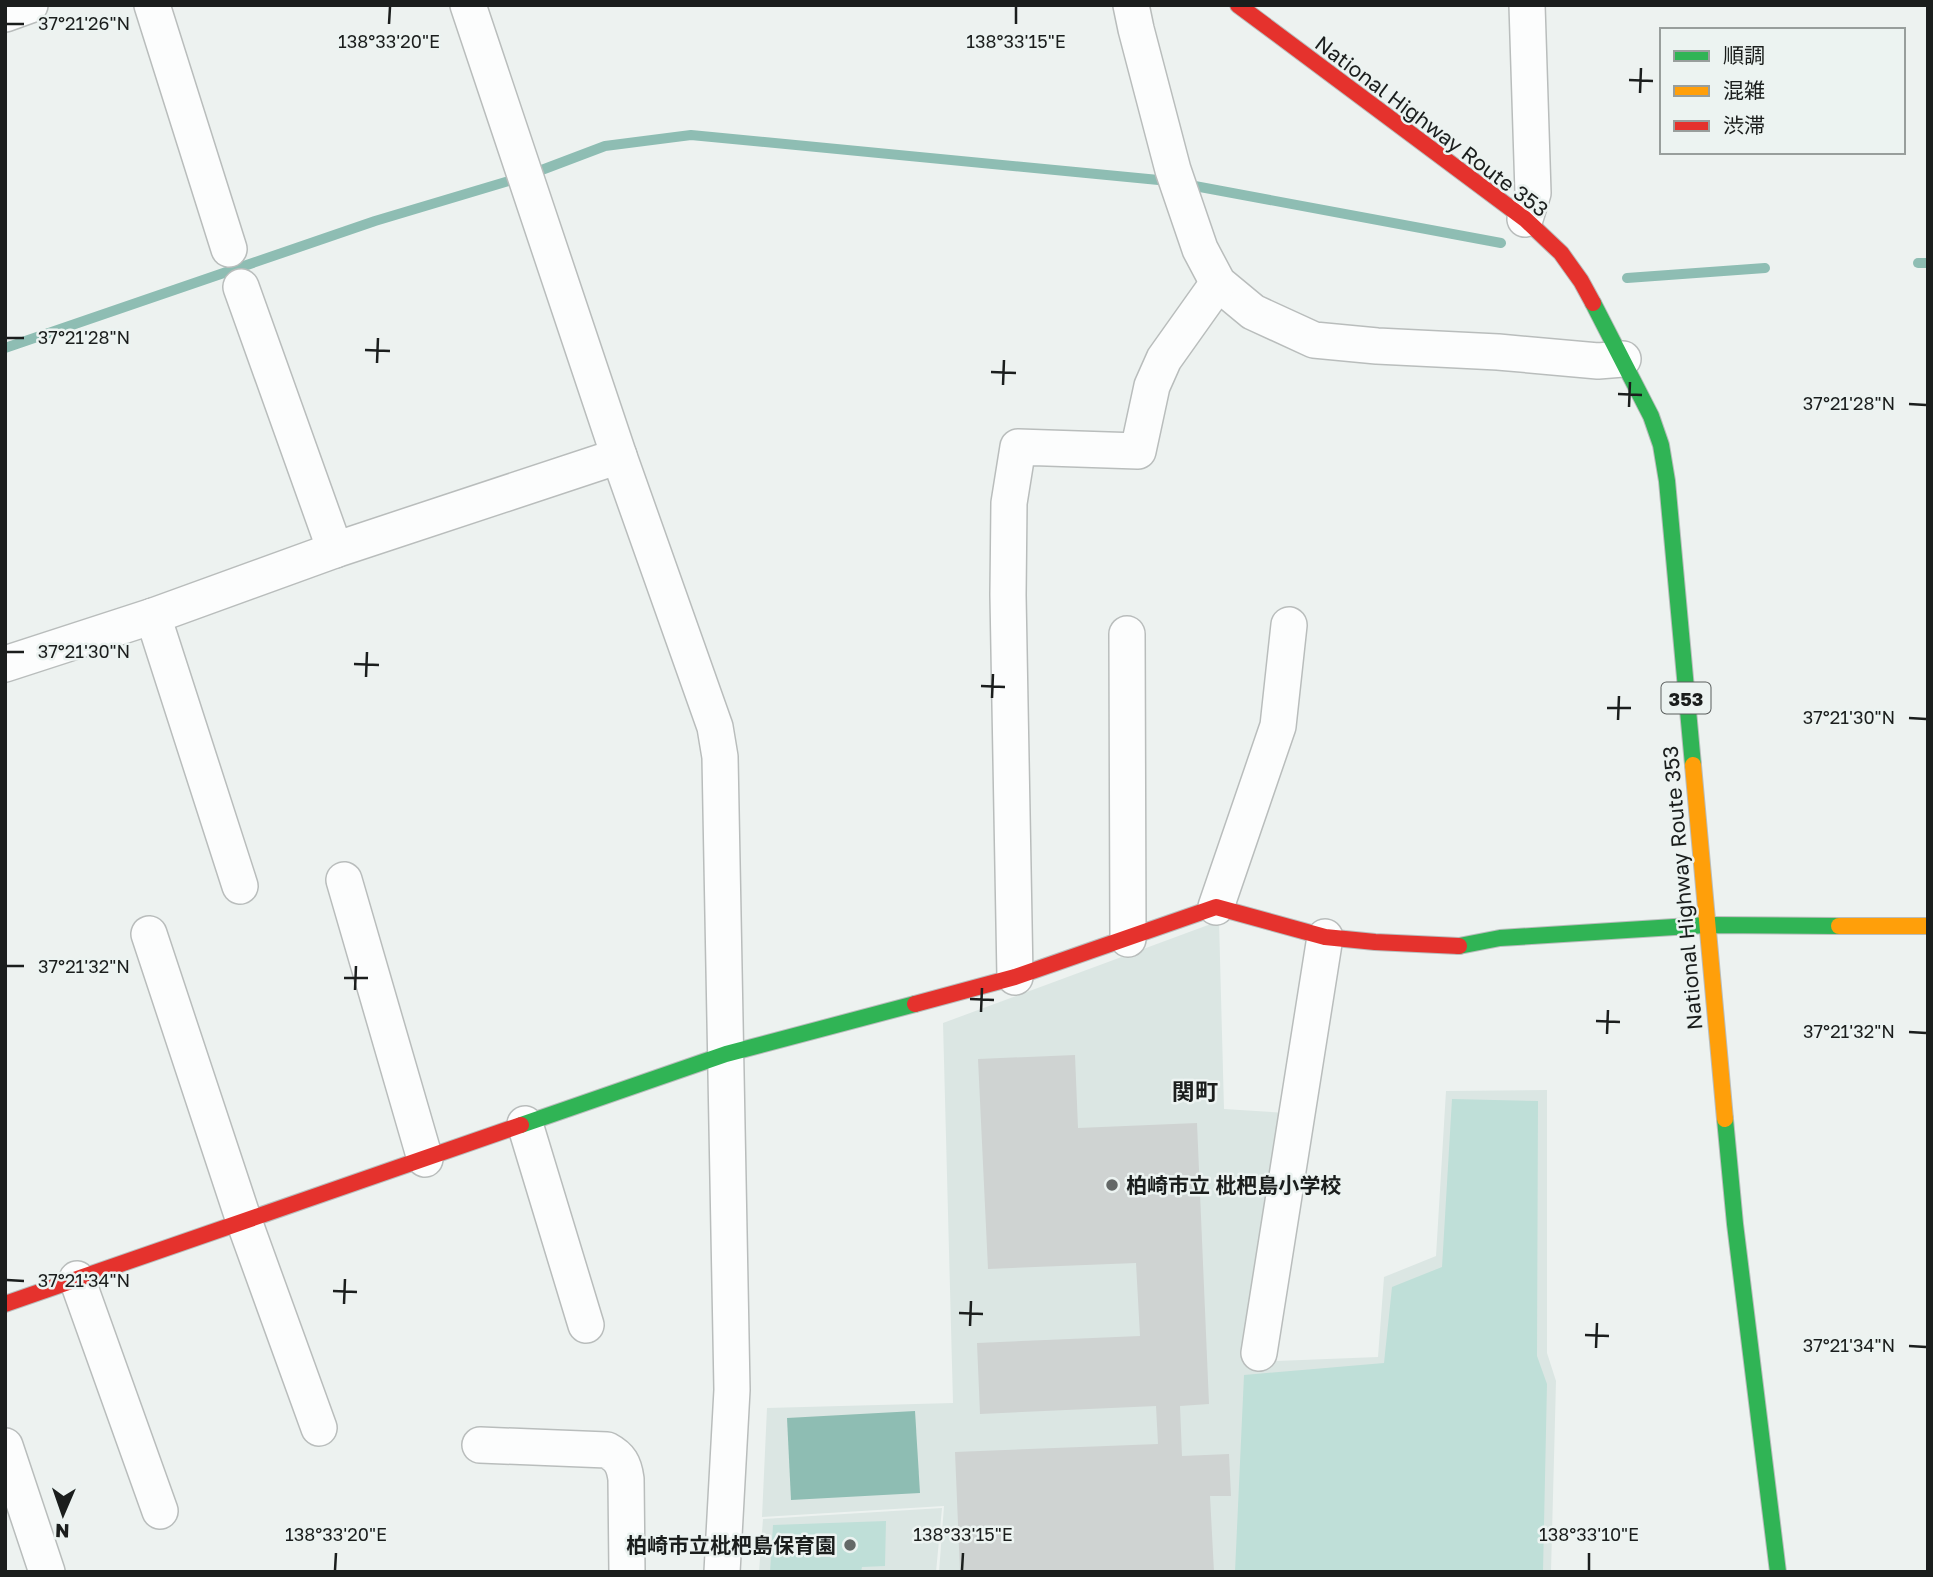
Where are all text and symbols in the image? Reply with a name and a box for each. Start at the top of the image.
text: 37°21'26"N [38,12,130,34]
legend [1660,28,1905,154]
text: 138°33'20"E [338,30,440,52]
text: 138°33'15"E [966,30,1066,52]
street label: National Highway Route 353 [1310,30,1554,222]
text: 順調 [1723,42,1765,68]
text: 混雑 [1723,77,1765,103]
text: 渋滞 [1723,112,1765,138]
text: 37°21'28"N [38,326,130,348]
text: 37°21'28"N [1803,392,1895,414]
text: 37°21'30"N [38,640,130,662]
road number: 353 [1662,682,1710,713]
text: 37°21'30"N [1803,706,1895,728]
street label: National Highway Route 353 [1657,745,1707,1031]
text: 37°21'32"N [38,955,130,977]
text: 37°21'32"N [1803,1020,1895,1042]
district label: 関町 [1172,1077,1218,1105]
place label: 柏崎市立 枇杷島小学校 [1126,1172,1341,1198]
marker: 柏崎市立 枇杷島小学校 [1104,1177,1120,1193]
text: 37°21'34"N [38,1269,130,1291]
text: 37°21'34"N [1803,1334,1895,1356]
north arrow [28,1479,98,1549]
text: N [55,1520,70,1543]
text: 138°33'20"E [285,1523,387,1545]
text: 138°33'15"E [913,1523,1013,1545]
text: 138°33'10"E [1539,1523,1639,1545]
place label: 柏崎市立枇杷島保育園 [626,1532,836,1558]
marker: 柏崎市立枇杷島保育園 [842,1537,858,1553]

